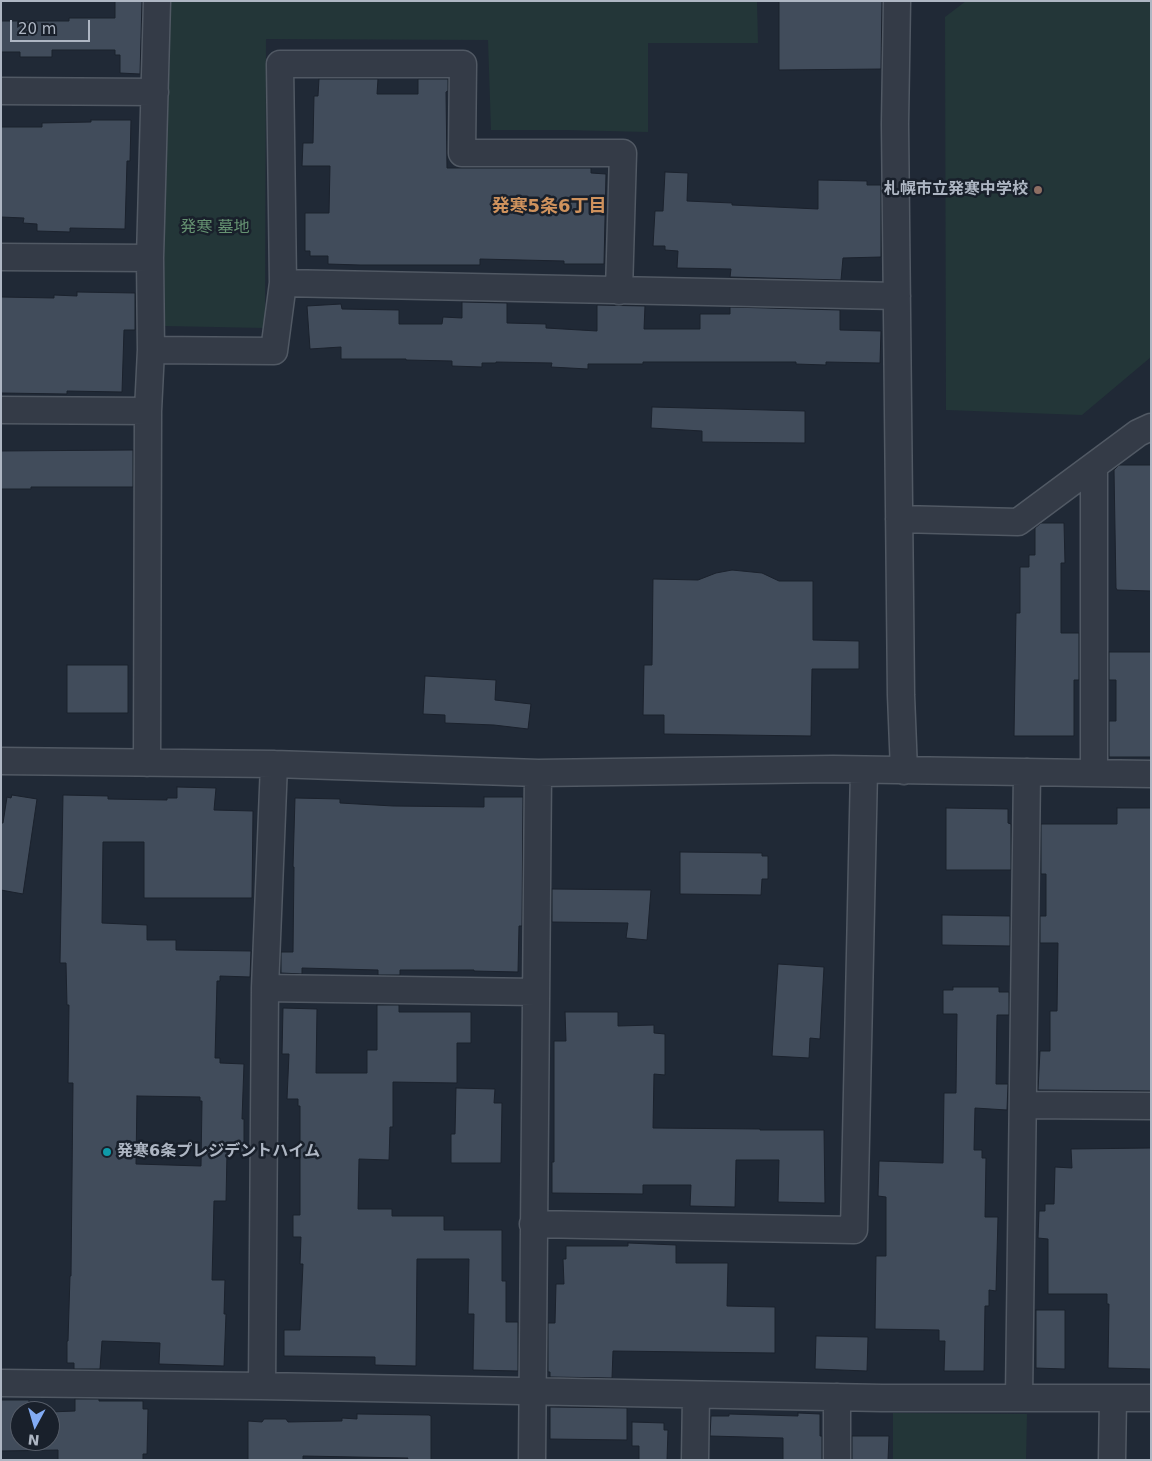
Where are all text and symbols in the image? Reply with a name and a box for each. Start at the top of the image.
scale bar [12,10,92,42]
text: 20 m [18,20,56,38]
place label: 札幌市立発寒中学校 [884,180,1028,200]
marker: 札幌市立発寒中学校 [1032,184,1044,196]
district label: 発寒5条6丁目 [491,196,607,218]
park label: 発寒 墓地 [180,218,250,238]
place label: 発寒6条プレジデントハイム [117,1142,320,1162]
marker: 発寒6条プレジデントハイム [101,1146,113,1158]
north arrow [10,1401,60,1451]
text: N [27,1431,40,1448]

